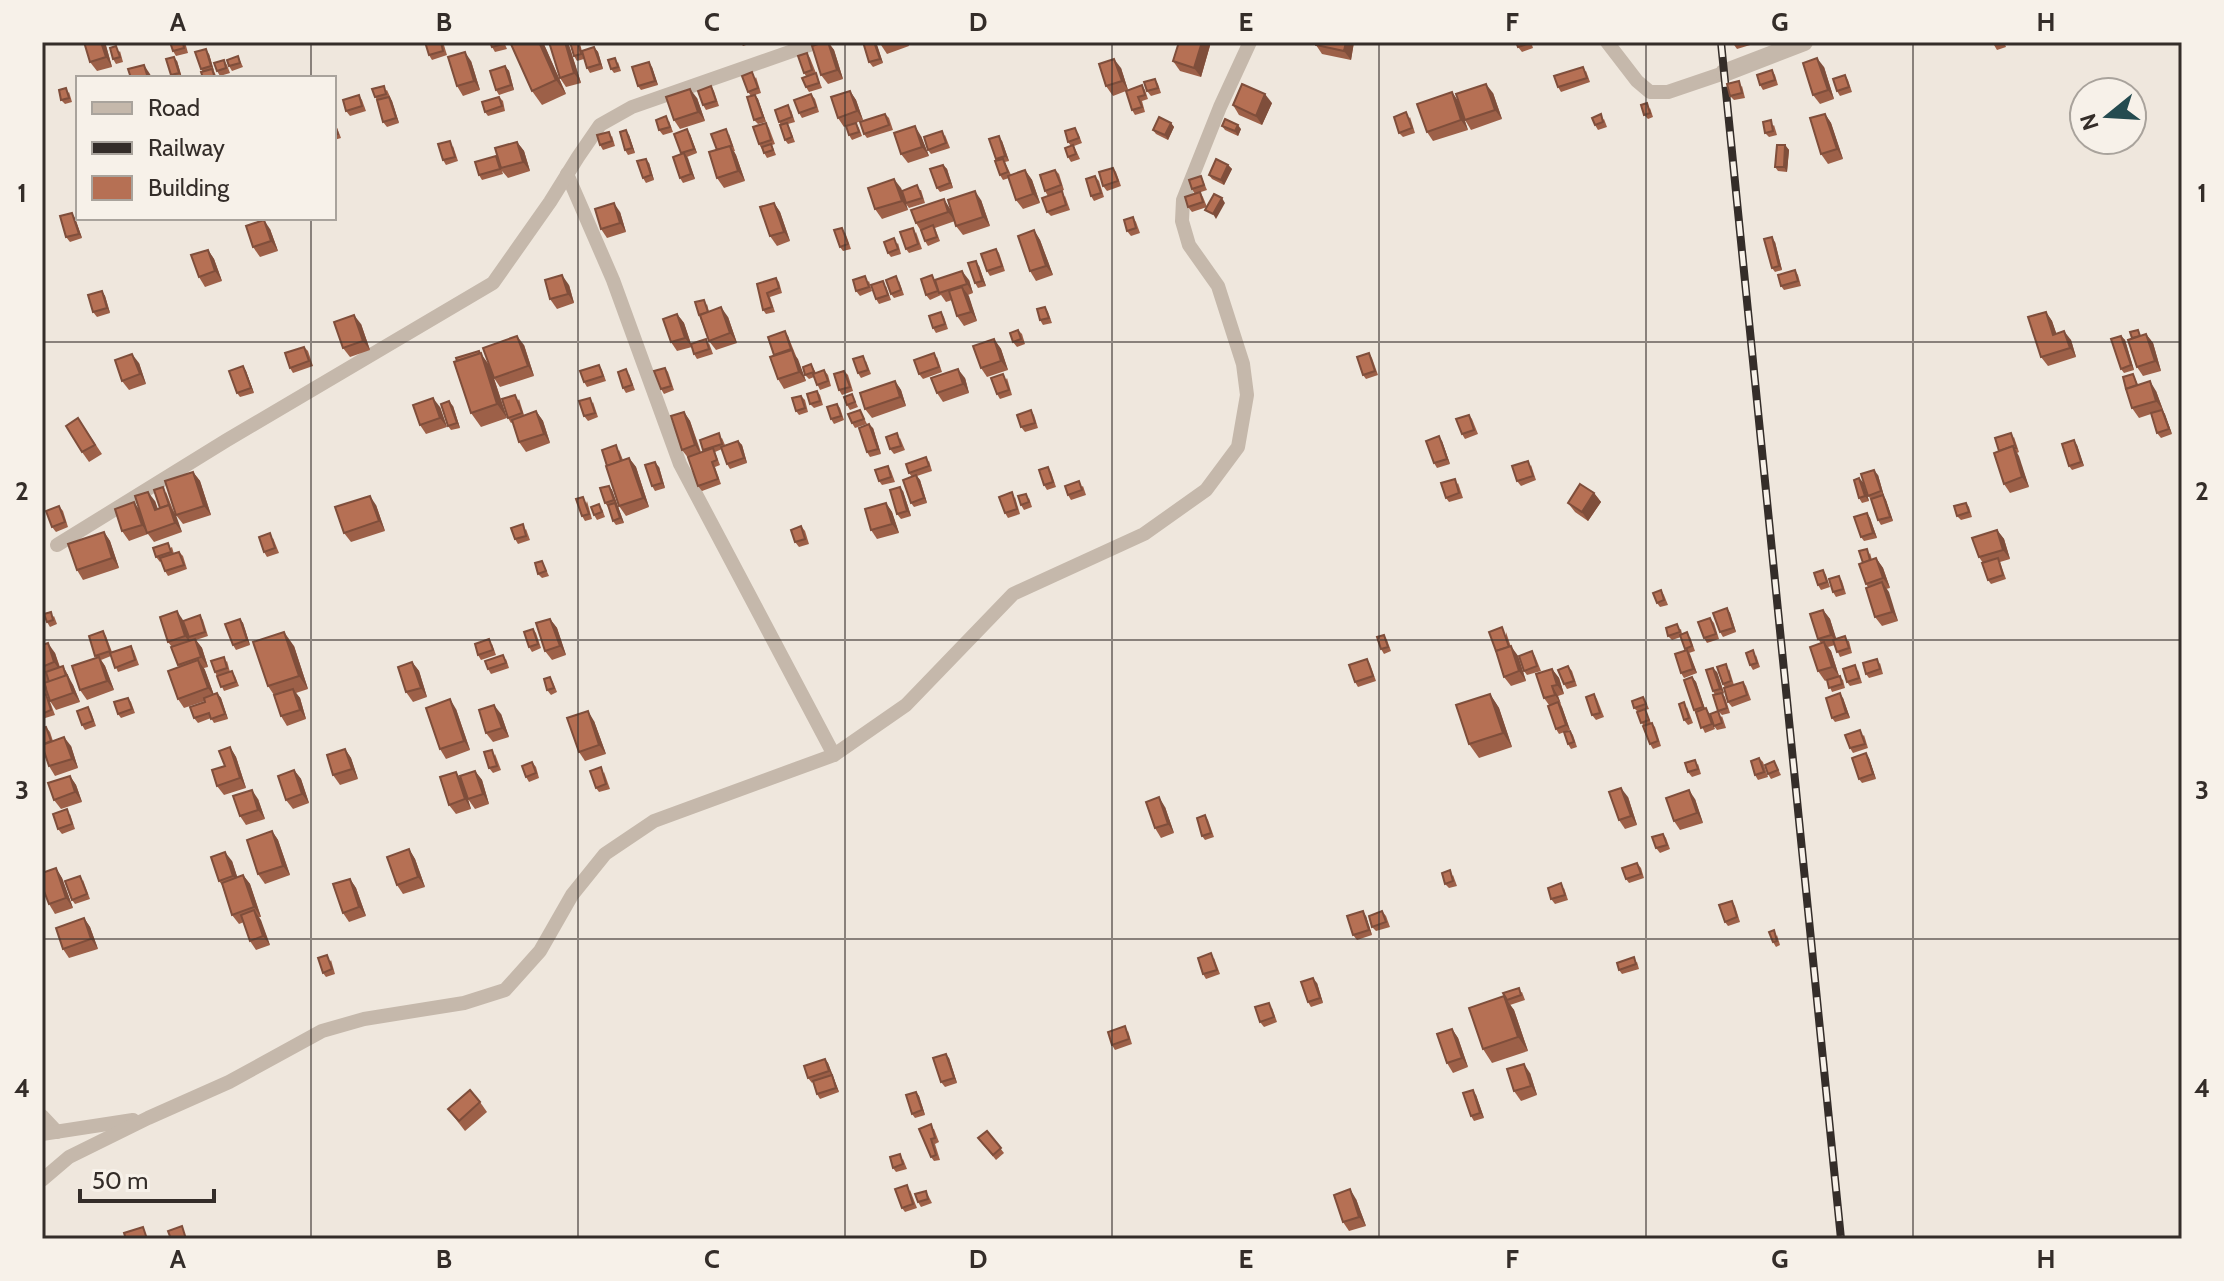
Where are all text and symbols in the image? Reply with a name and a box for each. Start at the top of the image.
text: A [170,6,187,38]
text: B [436,6,452,38]
text: C [704,6,720,38]
text: D [969,6,987,38]
text: E [1239,6,1253,38]
text: F [1505,6,1519,38]
text: G [1771,6,1789,38]
text: H [2037,6,2055,38]
legend [76,76,336,220]
north arrow [2068,76,2148,156]
text: Road [148,93,200,122]
text: N [2074,110,2105,134]
text: Railway [148,133,225,162]
text: Building [148,173,230,202]
text: 1 [17,177,27,209]
text: 1 [2197,177,2207,209]
text: 2 [15,475,29,507]
text: 2 [2195,475,2209,507]
text: 3 [15,774,29,806]
text: 3 [2195,774,2209,806]
text: 4 [14,1072,30,1104]
text: 4 [2194,1072,2210,1104]
scale bar [80,1153,214,1203]
text: 50 m [92,1166,148,1195]
text: A [170,1243,187,1275]
text: B [436,1243,452,1275]
text: C [704,1243,720,1275]
text: D [969,1243,987,1275]
text: E [1239,1243,1253,1275]
text: F [1505,1243,1519,1275]
text: G [1771,1243,1789,1275]
text: H [2037,1243,2055,1275]

